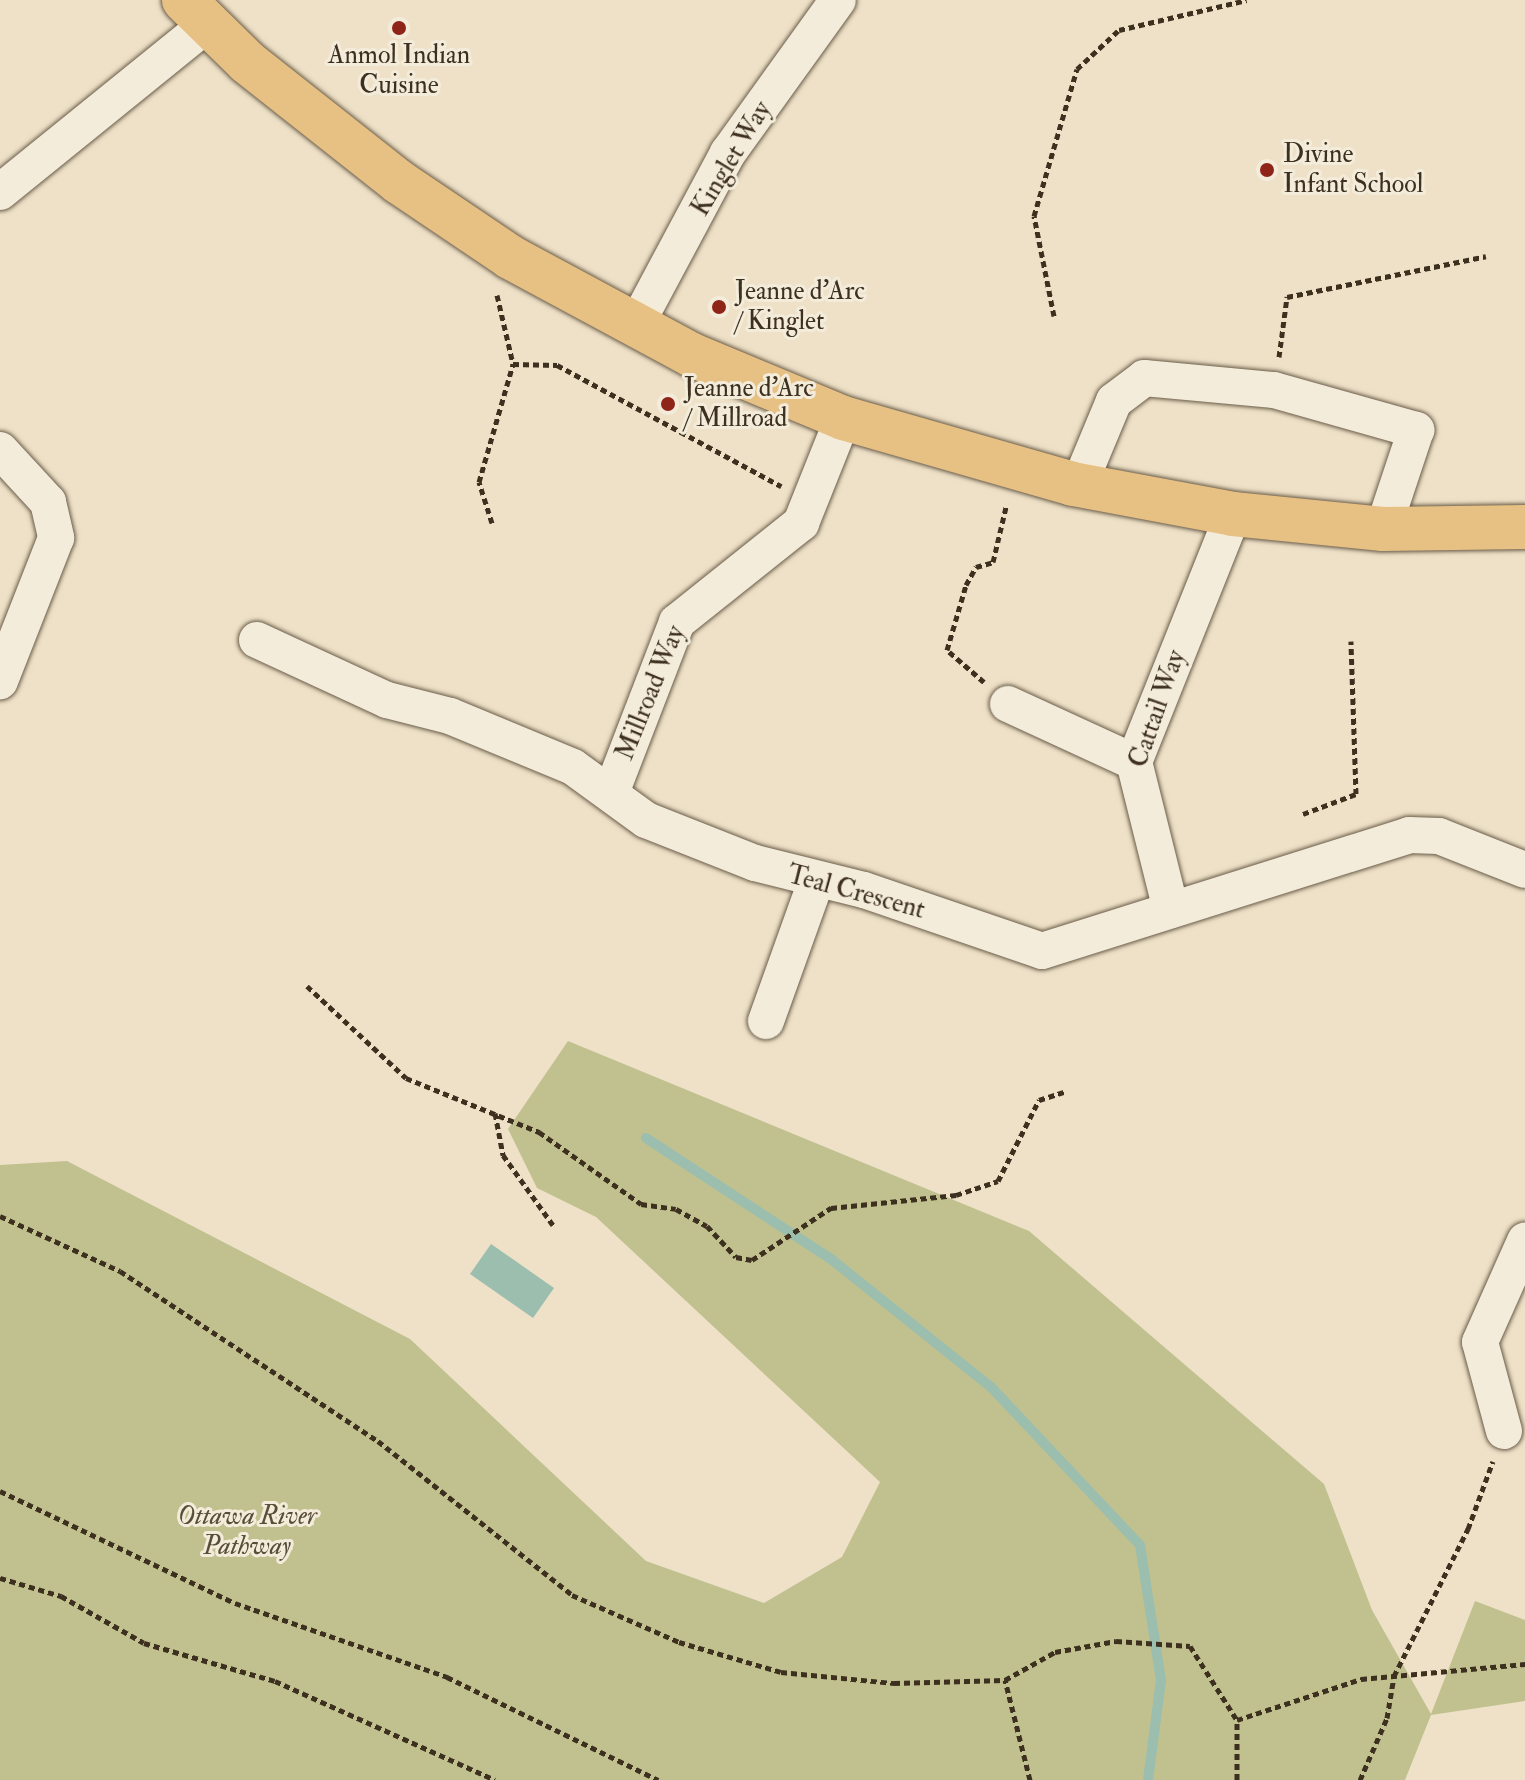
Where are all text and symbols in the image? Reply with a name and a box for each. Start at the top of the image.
marker: Anmol Indian Cuisine [390,19,408,37]
place label: Anmol Indian Cuisine [328,40,470,102]
street label: Kinglet Way [685,96,779,222]
place label: Divine Infant School [1283,139,1423,200]
marker: Divine Infant School [1258,161,1276,179]
place label: Jeanne d'Arc / Kinglet [735,276,865,338]
marker: Jeanne d'Arc / Kinglet [710,298,728,316]
place label: Jeanne d'Arc / Millroad [684,373,814,434]
marker: Jeanne d'Arc / Millroad [659,395,677,413]
street label: Millroad Way [610,621,692,765]
street label: Cattail Way [1123,646,1193,772]
street label: Teal Crescent [784,860,928,926]
park label: Ottawa River Pathway [177,1501,317,1562]

